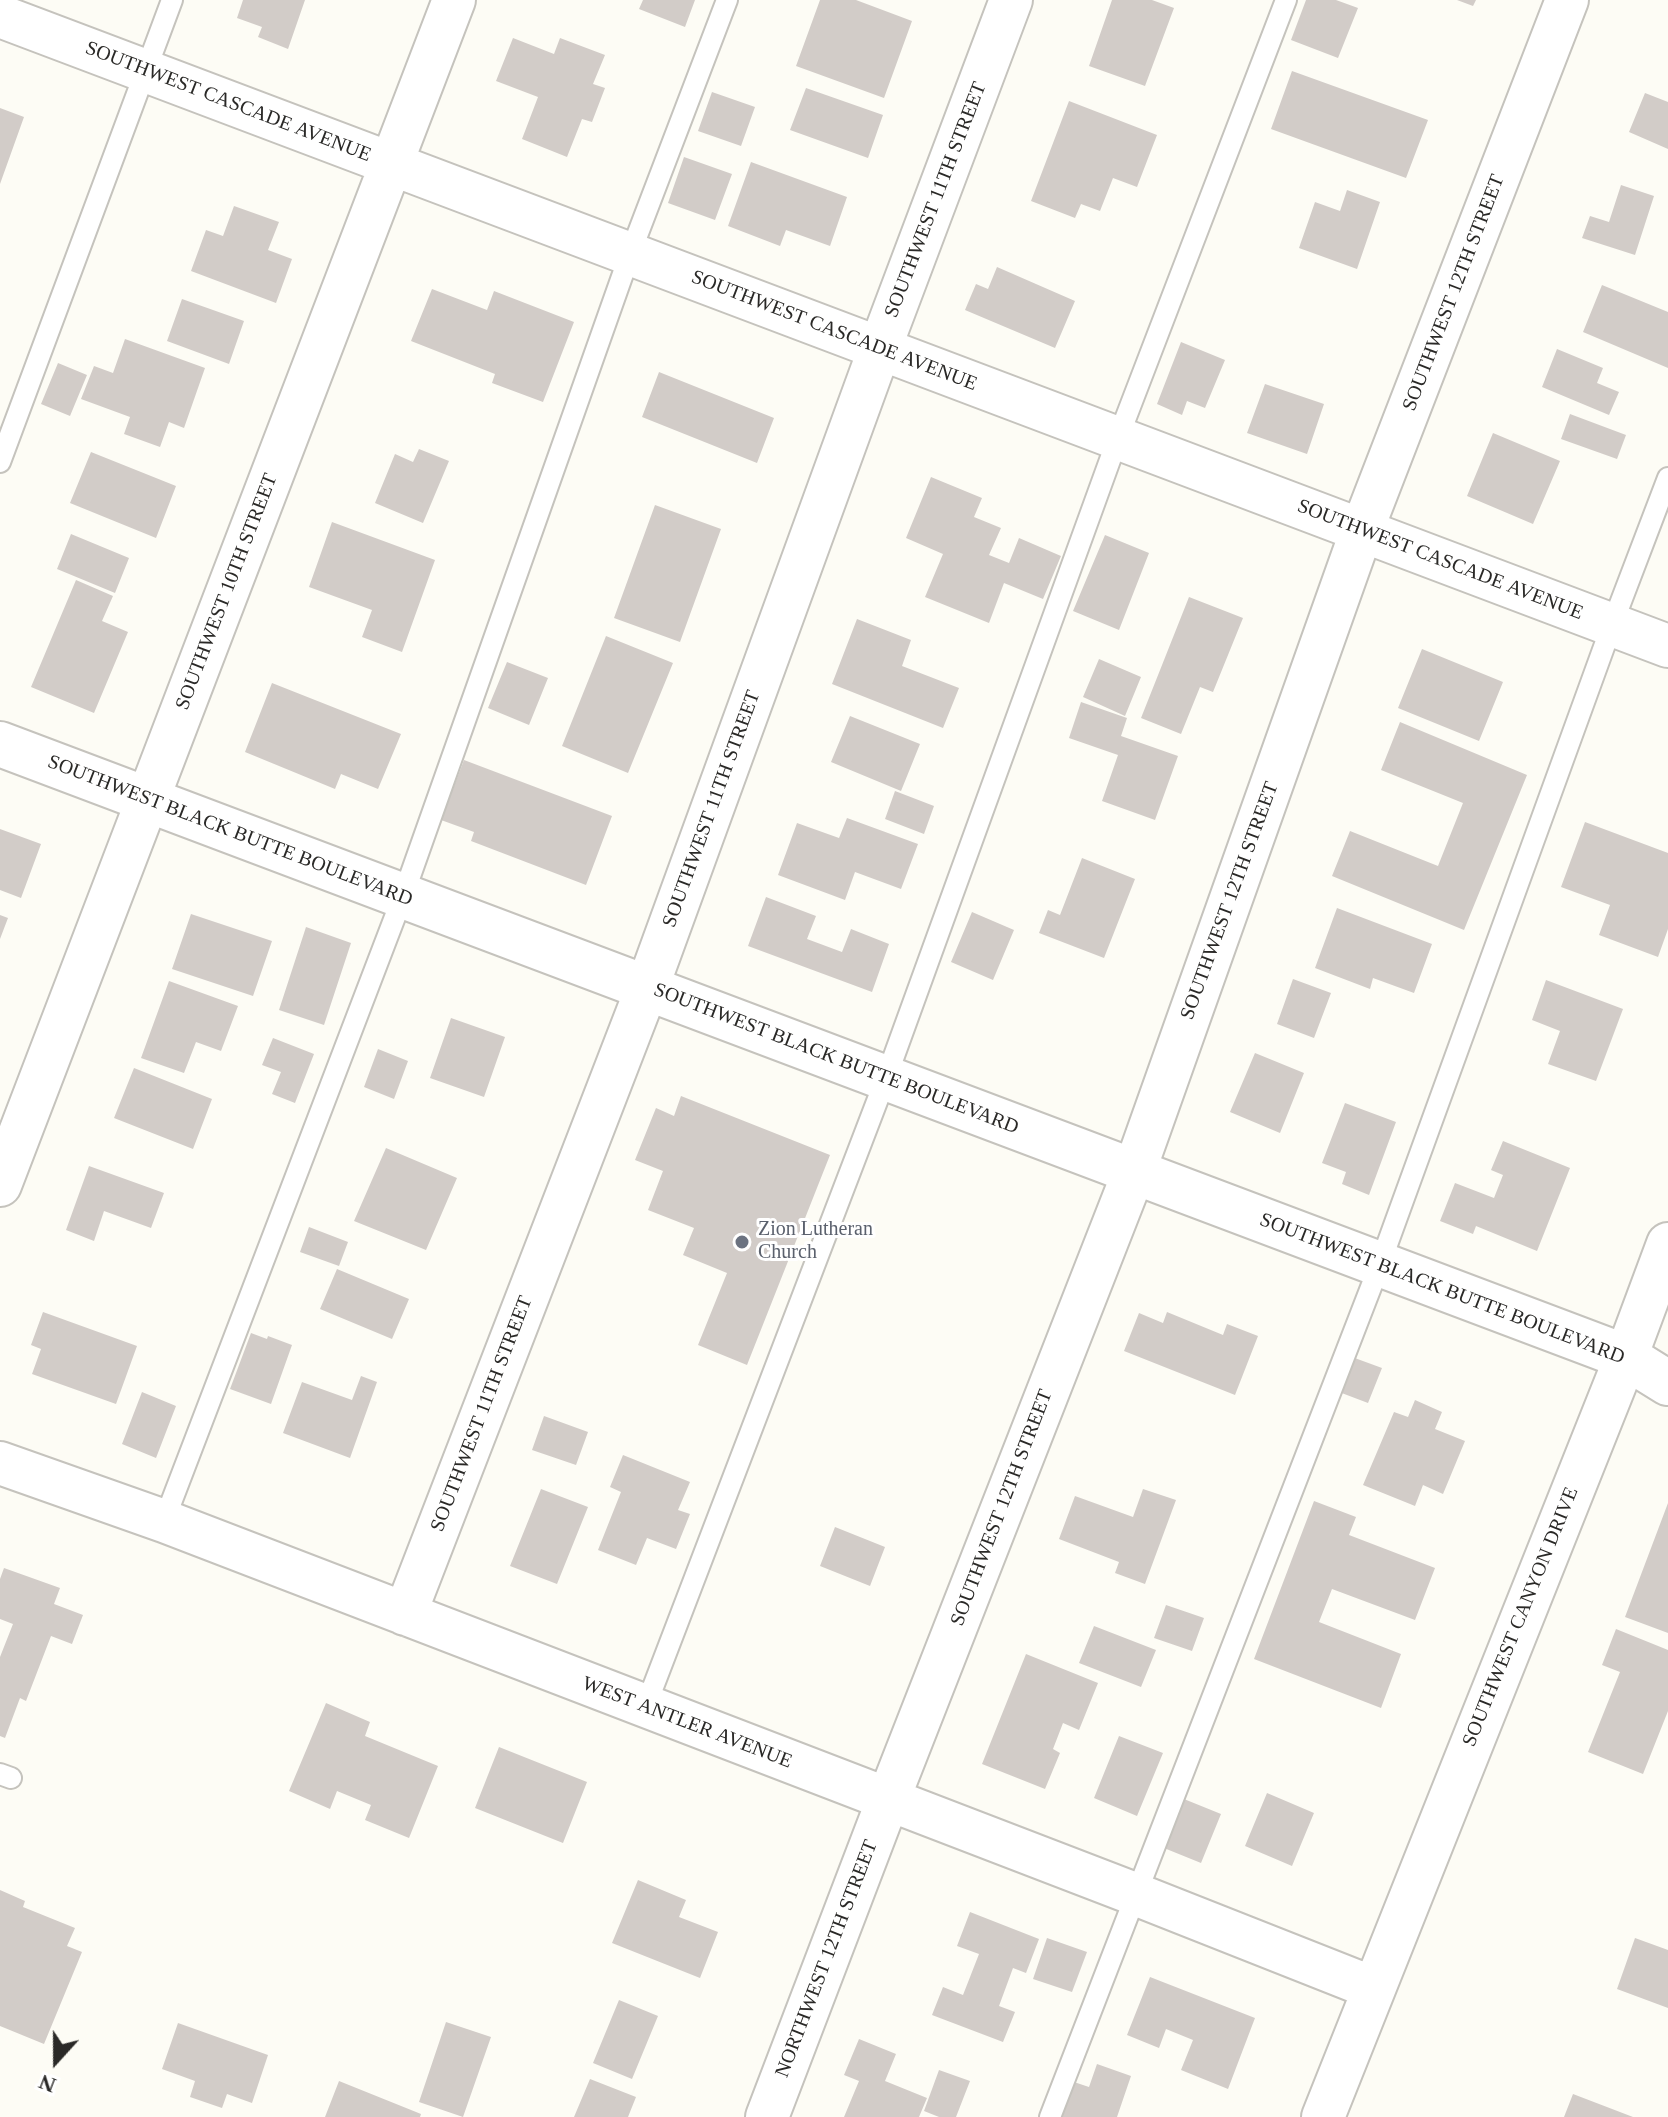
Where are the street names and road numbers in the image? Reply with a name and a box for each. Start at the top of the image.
street label: SOUTHWEST CASCADE AVENUE [82,36,374,168]
street label: SOUTHWEST 11TH STREET [880,79,992,321]
street label: SOUTHWEST 12TH STREET [1398,171,1510,415]
street label: SOUTHWEST CASCADE AVENUE [688,265,980,397]
street label: SOUTHWEST 10TH STREET [171,470,283,714]
street label: SOUTHWEST CASCADE AVENUE [1294,494,1586,626]
street label: SOUTHWEST 11TH STREET [658,687,766,931]
street label: SOUTHWEST BLACK BUTTE BOULEVARD [44,750,416,912]
street label: SOUTHWEST 12TH STREET [1176,779,1284,1023]
street label: SOUTHWEST BLACK BUTTE BOULEVARD [650,978,1022,1140]
street label: SOUTHWEST BLACK BUTTE BOULEVARD [1256,1208,1628,1370]
street label: SOUTHWEST 11TH STREET [426,1293,538,1535]
street label: SOUTHWEST 12TH STREET [946,1386,1058,1630]
street label: SOUTHWEST CANYON DRIVE [1458,1484,1584,1750]
street label: WEST ANTLER AVENUE [579,1672,795,1774]
street label: NORTHWEST 12TH STREET [771,1837,883,2081]

